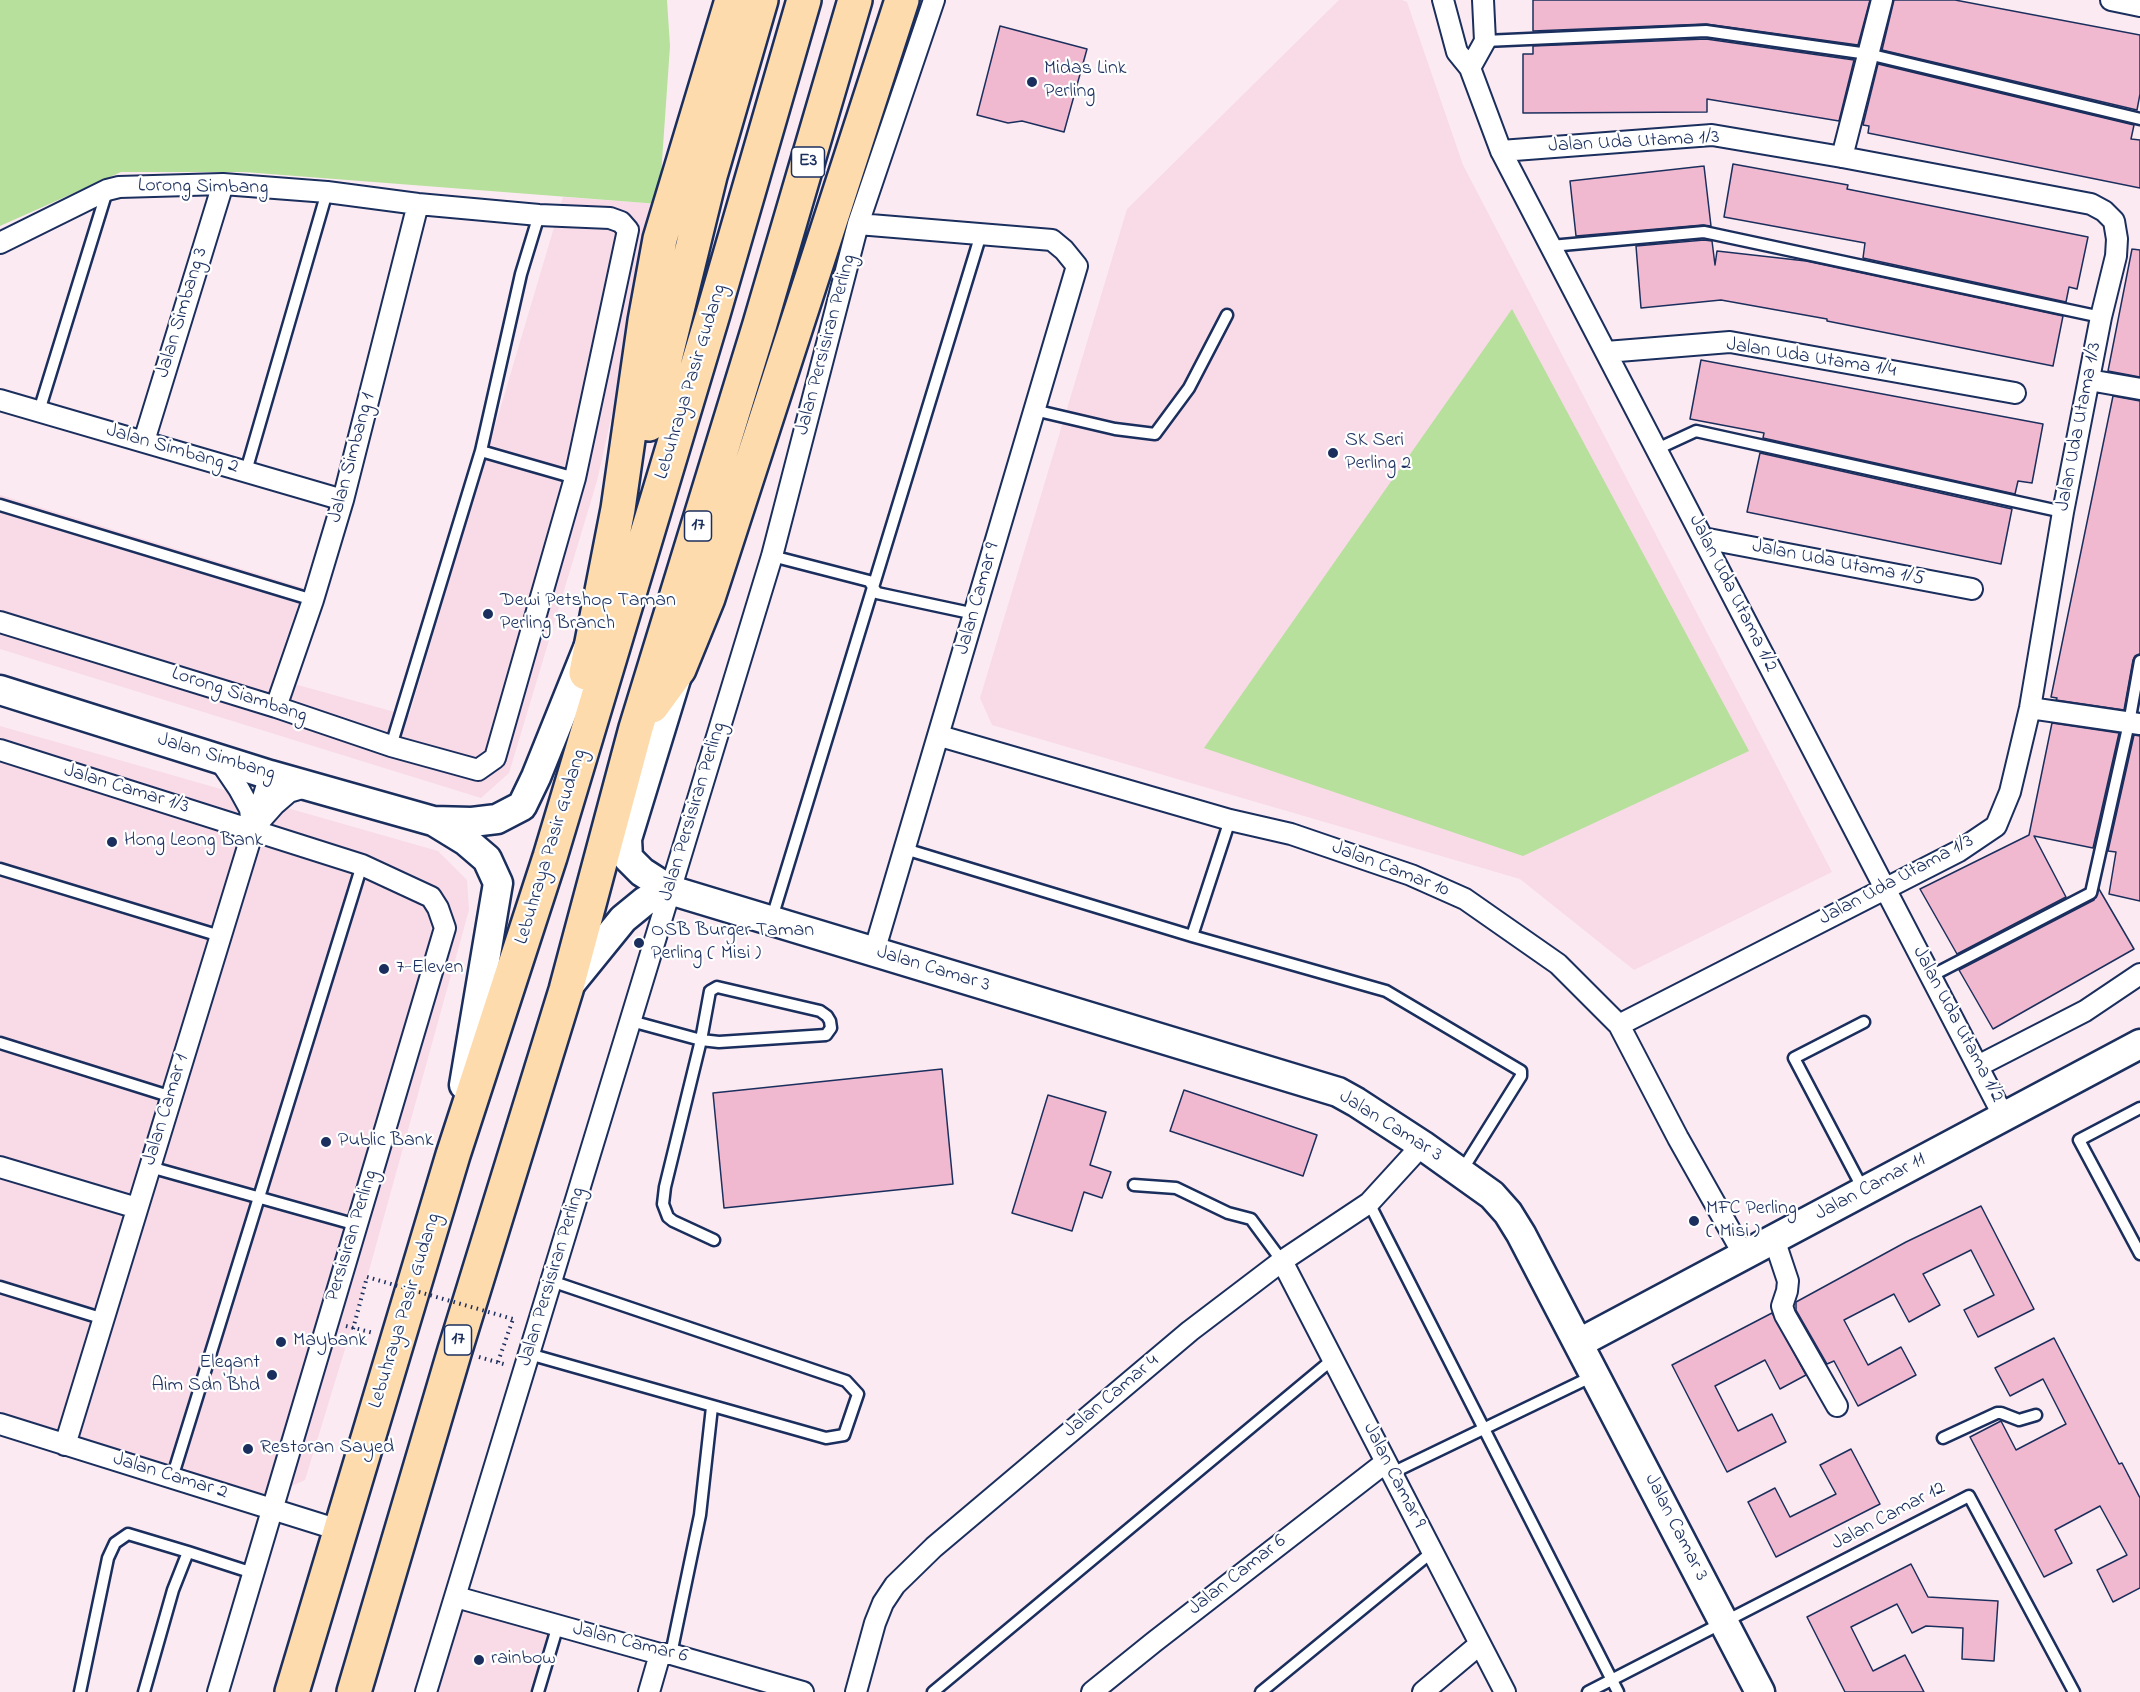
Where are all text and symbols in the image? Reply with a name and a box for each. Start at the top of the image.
place label: Midas Link Perling [1044,58,1127,105]
marker: Midas Link Perling [1025,75,1039,89]
street label: Jalan Uda Utama 1/3 [1548,127,1720,159]
road number: E3 [792,147,824,177]
street label: Lorong Simbang [138,175,268,201]
street label: Jalan Simbang 3 [152,245,214,381]
street label: Jalan Persisiran Perling [791,252,863,438]
street label: Lebuhraya Pasir Gudang [651,282,733,482]
street label: Jalan Uda Utama 1/4 [1724,334,1898,384]
street label: Jalan Uda Utama 1/3 [2052,341,2108,513]
street label: Jalan Simbang 1 [324,391,382,525]
street label: Jalan Simbang 2 [103,420,241,480]
place label: SK Seri Perling 2 [1345,430,1411,477]
marker: SK Seri Perling 2 [1326,446,1340,460]
road number: 17 [684,511,712,541]
street label: Jalan Uda Utama 1/2 [1682,511,1782,677]
street label: Jalan Uda Utama 1/5 [1750,536,1926,592]
street label: Jalan Camar 9 [952,540,1006,658]
place label: Dewi Petshop Taman Perling Branch [500,590,676,637]
marker: Dewi Petshop Taman Perling Branch [481,607,495,621]
street label: Lorong Siambang [168,663,310,729]
street label: Jalan Persisiran Perling [655,720,733,904]
street label: Jalan Simbang [154,729,278,787]
street label: Lebuhraya Pasir Gudang [511,747,593,947]
street label: Jalan Camar 1/3 [60,760,192,820]
place label: Hong Leong Bank [124,830,263,854]
street label: Jalan Uda Utama 1/3 [1816,830,1978,932]
marker: Hong Leong Bank [105,835,119,849]
street label: Jalan Camar 10 [1328,837,1452,903]
place label: OSB Burger Taman Perling ( Misi ) [651,920,814,967]
marker: OSB Burger Taman Perling ( Misi ) [632,936,646,950]
street label: Jalan Camar 3 [873,941,993,999]
street label: Jalan Uda Utama 1/2 [1906,943,2008,1107]
place label: 7-Eleven [396,957,463,981]
marker: 7-Eleven [377,962,391,976]
street label: Jalan Camar 1 [139,1051,195,1169]
street label: Jalan Camar 3 [1334,1086,1446,1168]
place label: Public Bank [338,1130,433,1154]
marker: Public Bank [319,1135,333,1149]
street label: Jalan Camar 11 [1812,1149,1930,1227]
street label: Persisiran Perling [322,1167,384,1305]
street label: Jalan Persisiran Perling [514,1185,592,1369]
place label: MFC Perling ( Misi ) [1706,1198,1797,1245]
street label: Lebuhraya Pasir Gudang [365,1211,447,1411]
marker: MFC Perling ( Misi ) [1687,1214,1701,1228]
road number: 17 [444,1325,472,1355]
place label: Maybank [293,1330,367,1354]
marker: Maybank [274,1335,288,1349]
street label: Jalan Camar 4 [1059,1350,1165,1444]
place label: Elegant Aim Sdn Bhd [152,1352,260,1399]
marker: Elegant Aim Sdn Bhd [265,1368,279,1382]
street label: Jalan Camar 9 [1356,1419,1430,1533]
place label: Restoran Sayed [260,1437,394,1461]
marker: Restoran Sayed [241,1442,255,1456]
street label: Jalan Camar 2 [110,1448,230,1506]
street label: Jalan Camar 3 [1638,1470,1712,1586]
street label: Jalan Camar 12 [1828,1477,1950,1557]
street label: Jalan Camar 6 [1184,1530,1292,1622]
street label: Jalan Camar 6 [570,1618,690,1670]
place label: rainbow [491,1648,556,1672]
marker: rainbow [472,1653,486,1667]

